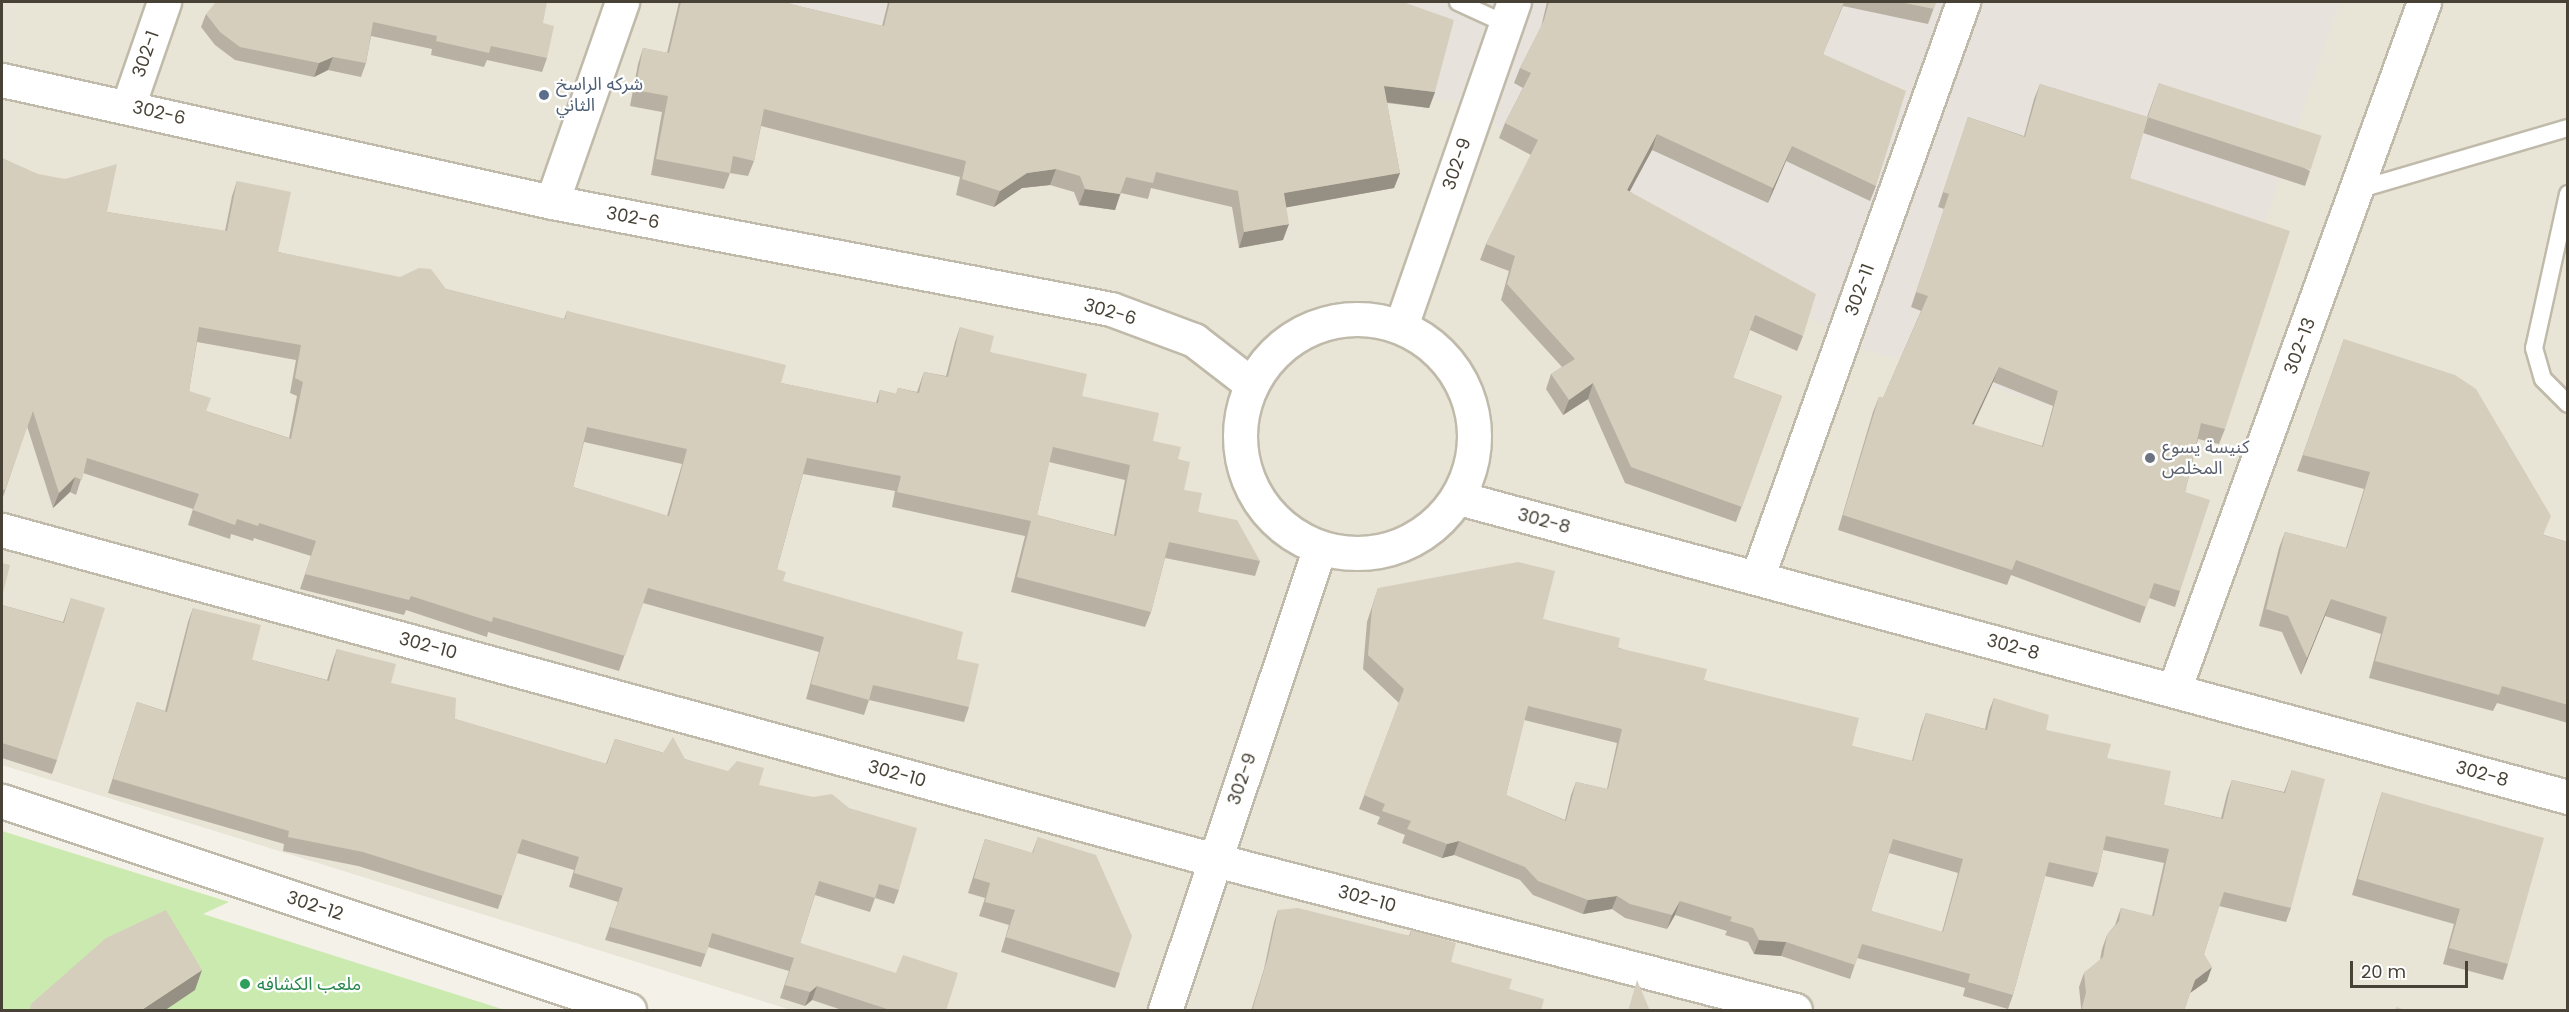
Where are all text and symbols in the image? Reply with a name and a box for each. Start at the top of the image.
street label: 302-1 [128,28,164,80]
place label: شركه الراسخ الثاني [556,74,643,116]
marker: شركه الراسخ الثاني [537,88,551,102]
street label: 302-6 [130,96,188,130]
street label: 302-9 [1438,135,1476,193]
street label: 302-6 [605,202,661,234]
street label: 302-11 [1841,261,1879,319]
street label: 302-6 [1081,294,1139,330]
street label: 302-13 [2280,315,2320,377]
place label: كنيسة يسوع المخلص [2162,437,2249,480]
marker: كنيسة يسوع المخلص [2143,451,2157,465]
street label: 302-8 [1515,504,1573,538]
street label: 302-10 [397,628,459,664]
street label: 302-8 [1984,630,2042,664]
street label: 302-9 [1223,750,1261,808]
street label: 302-10 [866,756,928,792]
street label: 302-8 [2453,757,2511,791]
street label: 302-10 [1336,881,1398,917]
street label: 302-12 [284,887,346,925]
scale bar [2353,949,2472,987]
text: 20 m [2361,959,2406,984]
place label: ملعب الكشافه [257,973,361,995]
marker: ملعب الكشافه [238,977,252,991]

